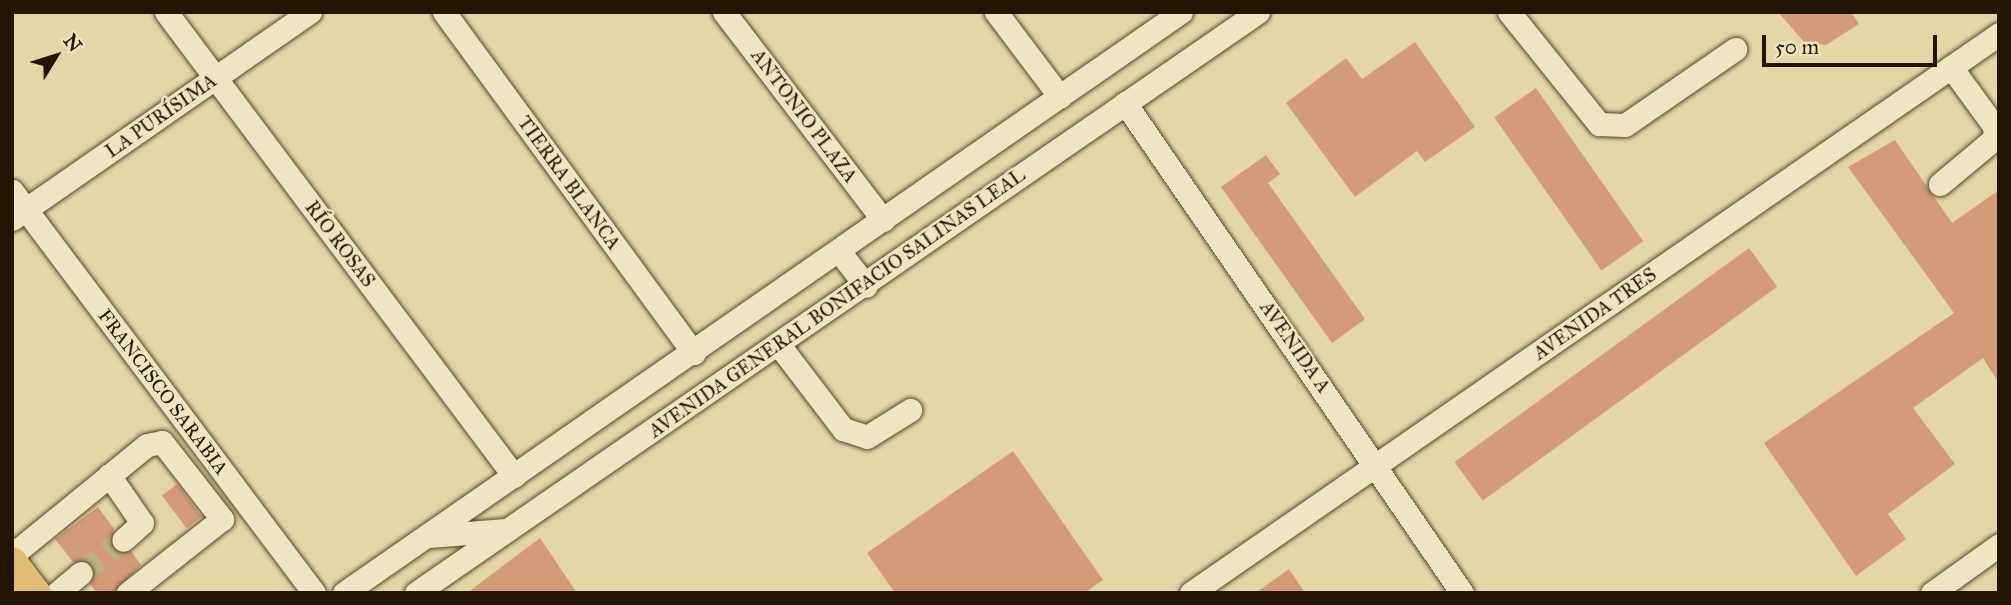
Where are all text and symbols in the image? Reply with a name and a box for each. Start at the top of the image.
north arrow [21,21,91,91]
scale bar [1766,21,1941,65]
text: N [59,29,87,56]
text: 50 m [1775,34,1819,60]
street label: ANTONIO PLAZA [746,45,862,187]
street label: LA PURÍSIMA [101,69,221,163]
street label: TIERRA BLANCA [513,112,625,254]
street label: AVENIDA GENERAL BONIFACIO SALINAS LEAL [645,163,1029,443]
street label: RÍO ROSAS [300,196,380,292]
street label: AVENIDA TRES [1529,263,1661,365]
street label: AVENIDA A [1255,297,1335,397]
street label: FRANCISCO SARABIA [93,305,233,479]

